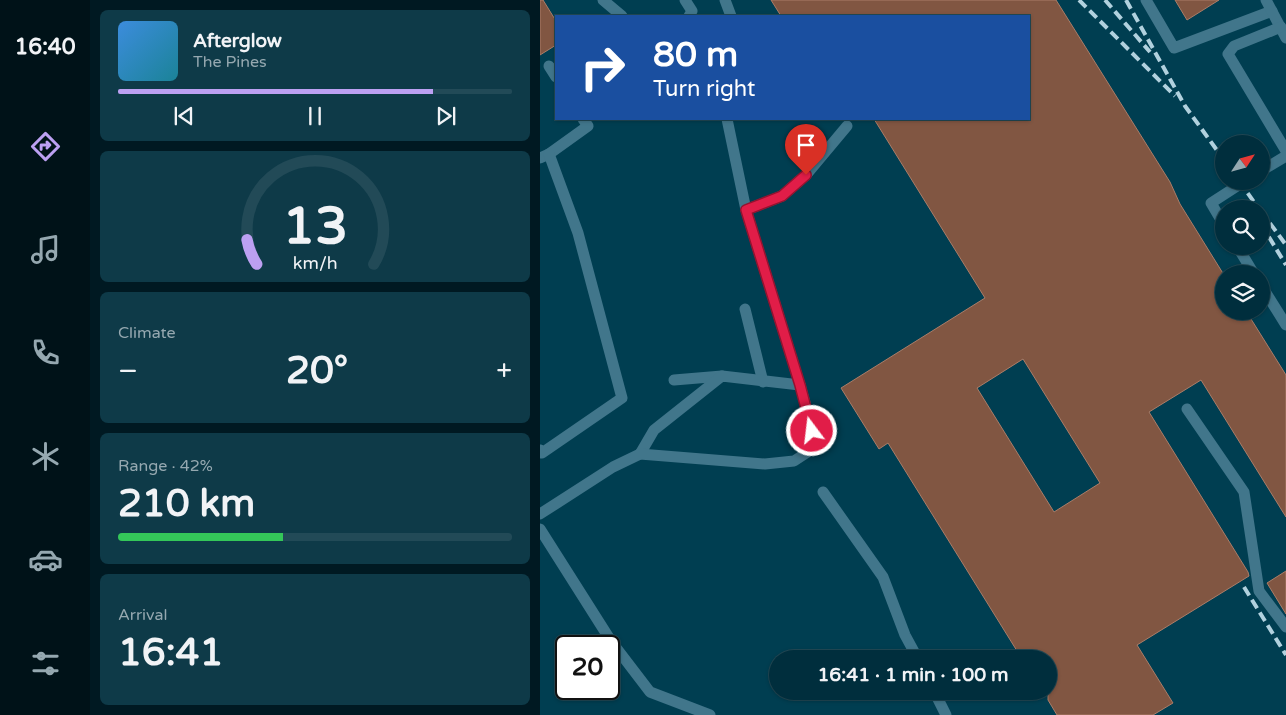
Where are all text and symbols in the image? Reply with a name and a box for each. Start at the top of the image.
text: Afterglow [193,30,282,52]
text: 16:40 [15,34,75,60]
text: 80 m [653,34,738,76]
icon: right [570,35,635,100]
text: The Pines [193,52,267,72]
text: Turn right [653,76,755,102]
icon: previous [170,102,198,130]
icon: pause [301,102,329,130]
icon: next [432,102,460,130]
pin [785,124,827,175]
icon: directions [28,129,63,164]
icon: arrive [792,131,820,159]
north arrow [1215,135,1270,190]
map controls [1215,135,1270,320]
text: 13 [282,195,348,258]
button: search [1215,200,1270,255]
icon: music [28,232,63,267]
text: km/h [293,253,337,274]
button: layers [1215,265,1270,320]
text: Climate [118,323,176,343]
icon: phone [28,335,63,370]
text: 20° [286,348,348,394]
text: − [118,354,138,388]
text: + [496,354,512,388]
position arrow [785,404,837,456]
icon: climate [28,439,63,474]
text: Range · 42% [118,456,213,476]
text: 210 km [118,481,255,527]
icon: car [28,542,63,577]
text: Arrival [118,605,167,625]
text: 16:41 [118,630,223,676]
speed limit sign: 20 [555,635,620,700]
icon: filters [28,646,63,681]
text: 16:41 · 1 min · 100 m [817,664,1009,686]

